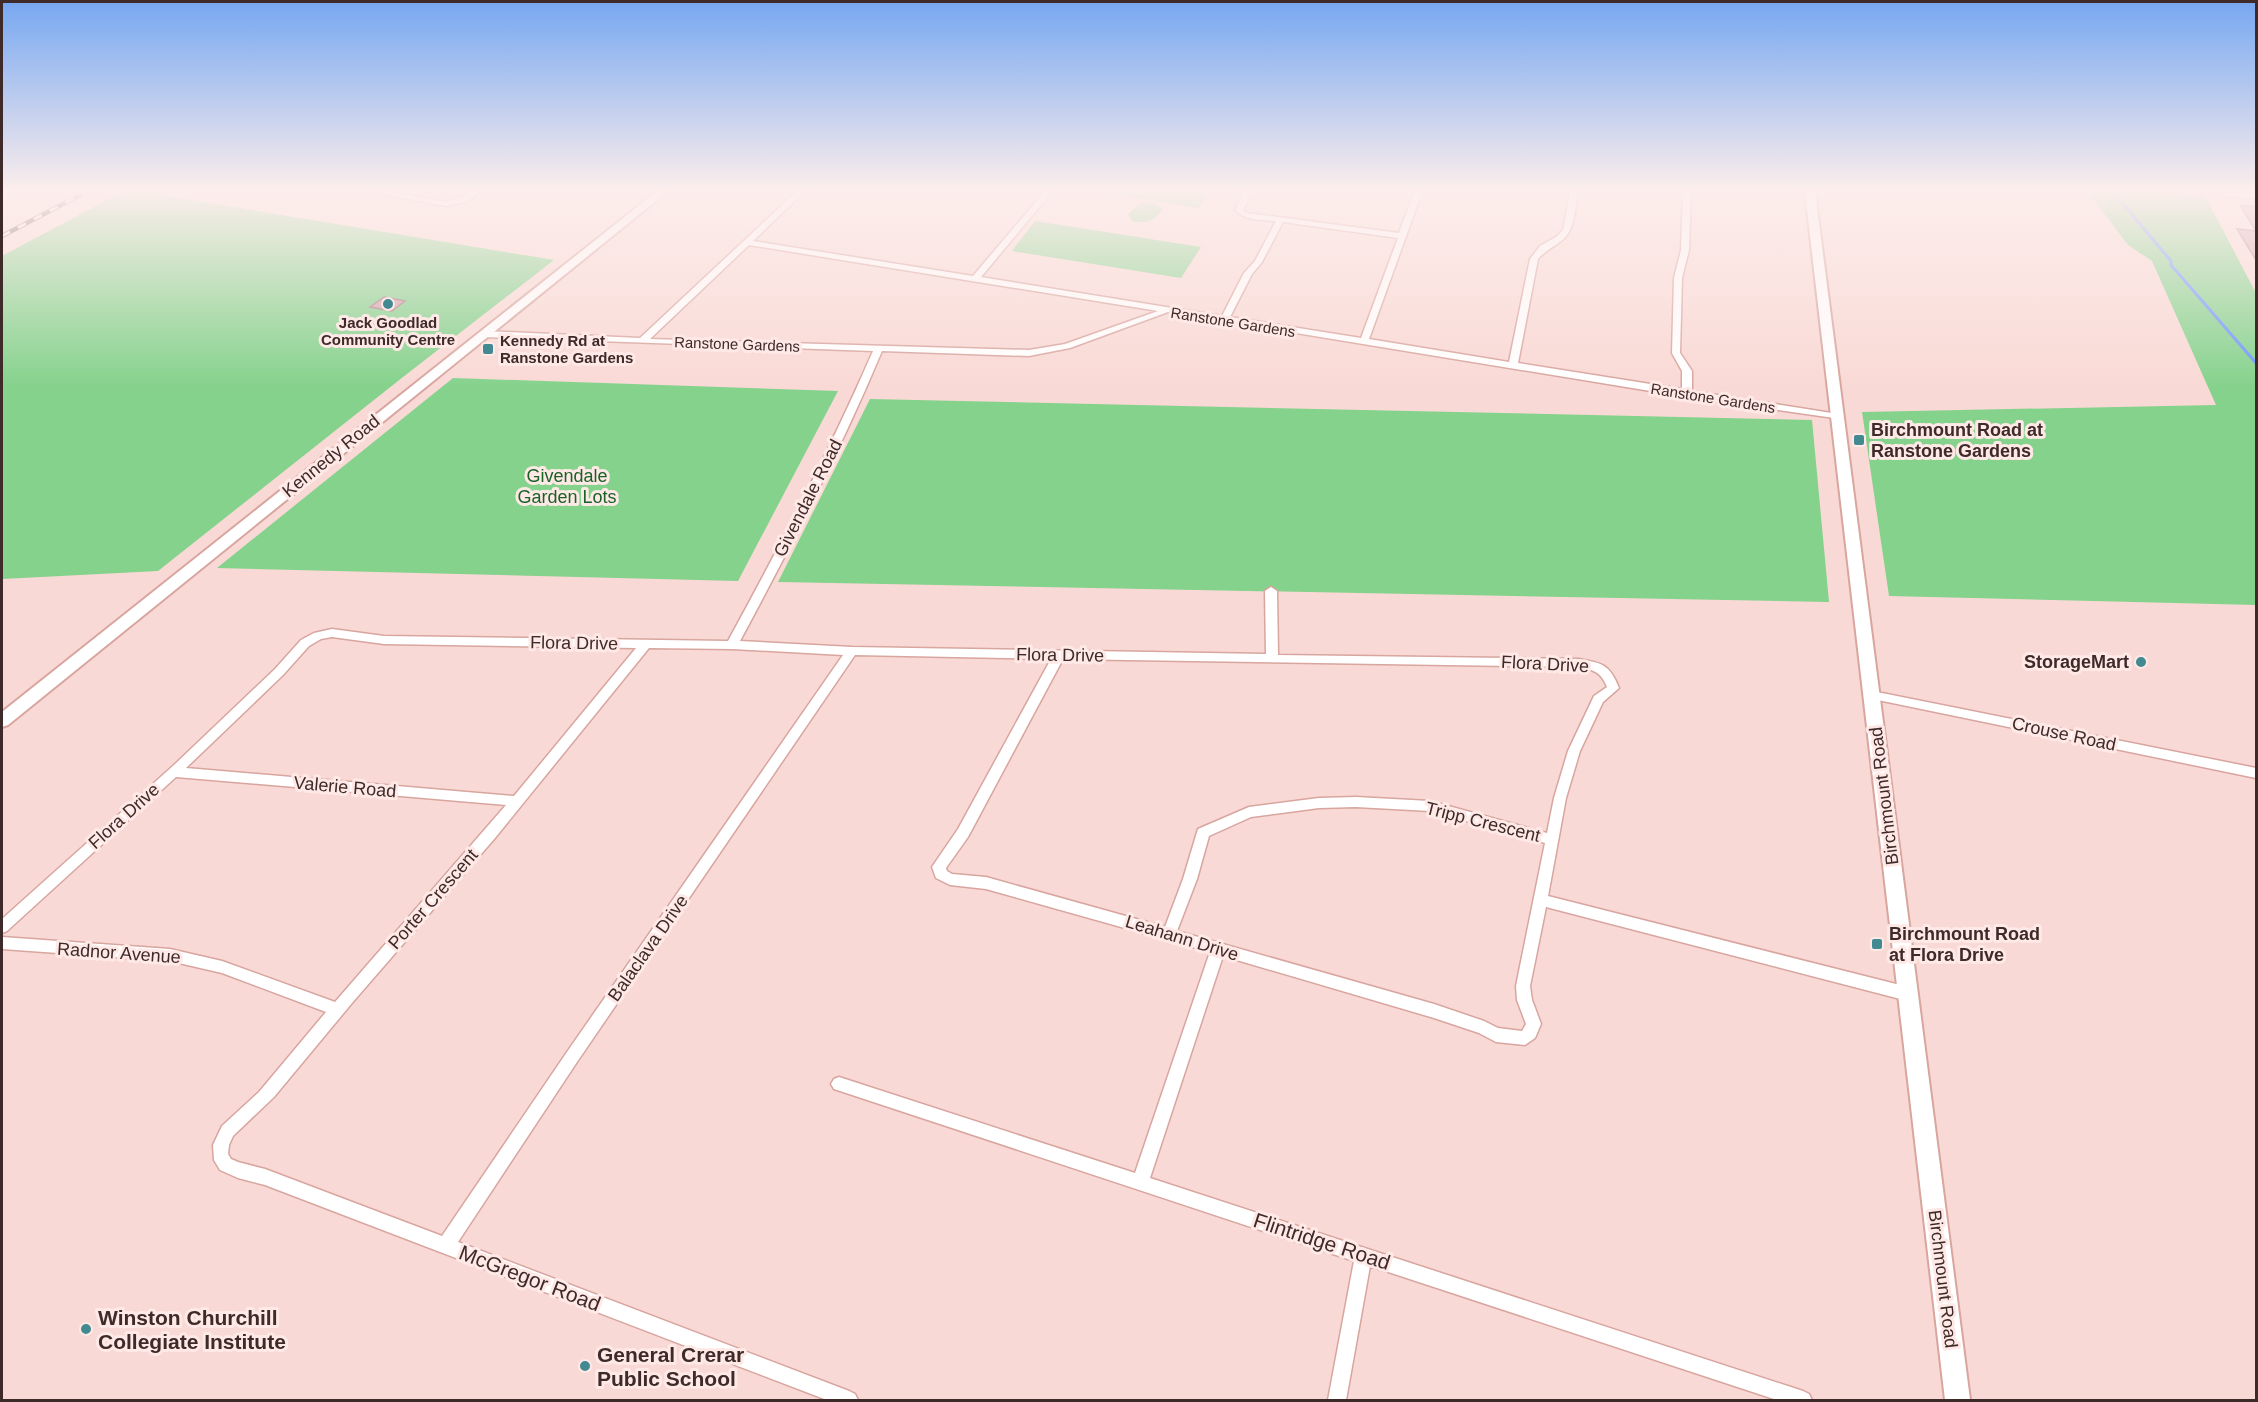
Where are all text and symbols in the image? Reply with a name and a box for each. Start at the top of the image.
marker: Jack Goodlad Community Centre [381,297,395,311]
street label: Ranstone Gardens [1169,304,1297,340]
place label: Jack Goodlad Community Centre [321,314,455,348]
place label: Kennedy Rd at Ranstone Gardens [500,332,633,366]
street label: Ranstone Gardens [674,333,800,355]
marker: Kennedy Rd at Ranstone Gardens [481,342,495,356]
street label: Ranstone Gardens [1649,380,1777,416]
street label: Kennedy Road [278,411,384,501]
place label: Birchmount Road at Ranstone Gardens [1871,420,2043,461]
marker: Birchmount Road at Ranstone Gardens [1852,433,1866,447]
street label: Givendale Road [770,436,846,560]
park label: Givendale Garden Lots [517,466,617,507]
street label: Flora Drive [530,632,618,654]
street label: Flora Drive [1016,644,1104,666]
street label: Flora Drive [1501,652,1589,676]
place label: StorageMart [2024,652,2129,672]
marker: StorageMart [2134,655,2148,669]
street label: Crouse Road [2010,713,2118,755]
street label: Birchmount Road [1866,726,1902,866]
street label: Valerie Road [293,773,397,801]
street label: Flora Drive [85,779,163,853]
street label: Tripp Crescent [1424,798,1542,846]
street label: Porter Crescent [384,845,482,953]
street label: Balaclava Drive [604,891,692,1005]
street label: Leahann Drive [1123,911,1241,965]
place label: Birchmount Road at Flora Drive [1889,924,2040,965]
marker: Birchmount Road at Flora Drive [1870,937,1884,951]
street label: Radnor Avenue [57,939,181,967]
street label: Flintridge Road [1251,1208,1393,1274]
street label: Birchmount Road [1925,1209,1961,1349]
street label: McGregor Road [456,1240,604,1316]
place label: Winston Churchill Collegiate Institute [98,1306,286,1353]
marker: Winston Churchill Collegiate Institute [79,1322,93,1336]
place label: General Crerar Public School [597,1343,744,1390]
marker: General Crerar Public School [578,1359,592,1373]

